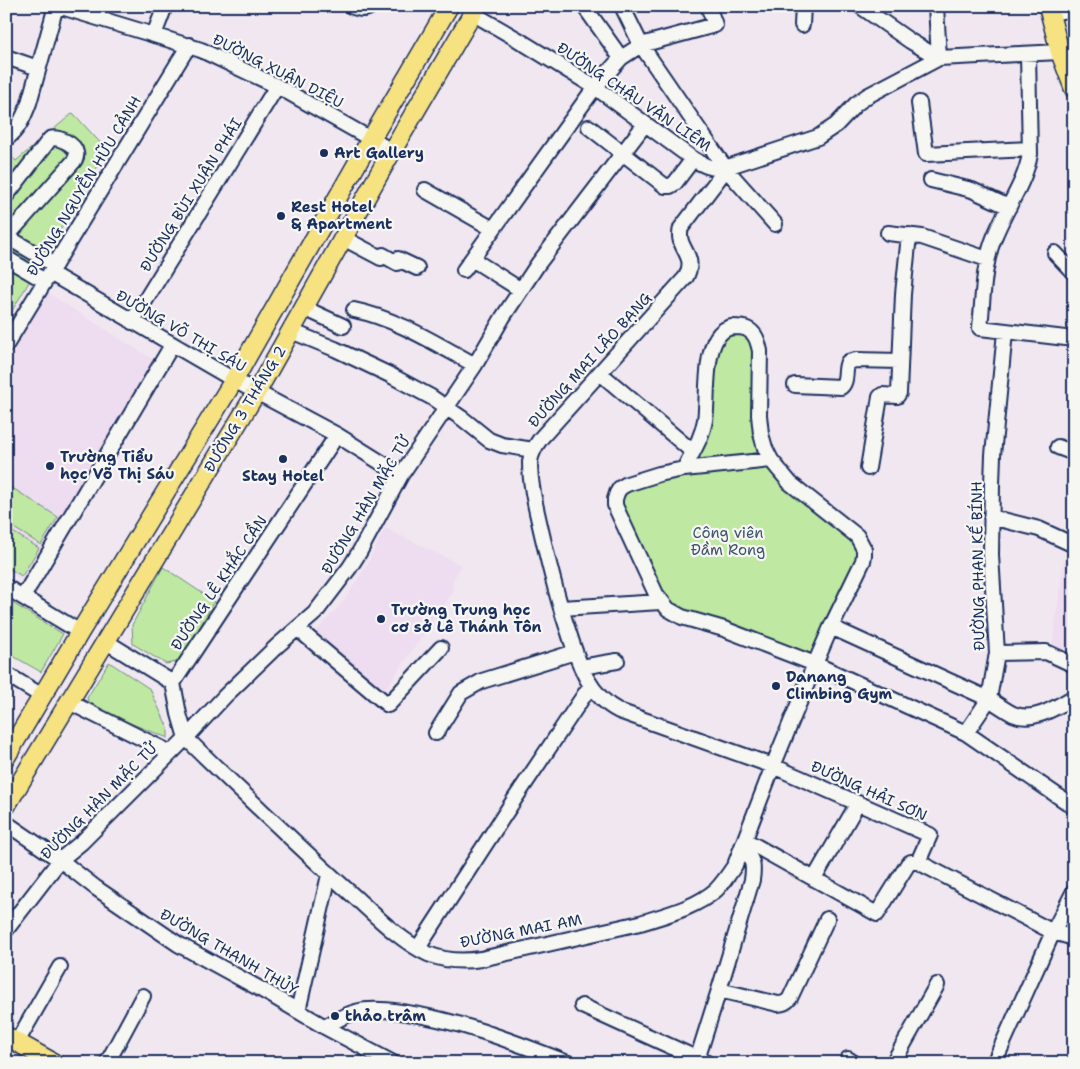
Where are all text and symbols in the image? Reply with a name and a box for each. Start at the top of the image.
street label: ĐƯỜNG XUÂN DIỆU [209,28,347,113]
street label: ĐƯỜNG CHÂU VĂN LIÊM [553,37,716,156]
street label: ĐƯỜNG NGUYỄN HỮU CẢNH [20,91,146,280]
street label: ĐƯỜNG BÙI XUÂN PHÁI [135,114,247,276]
place label: Art Gallery [334,143,424,163]
marker: Art Gallery [318,147,330,159]
place label: Rest Hotel & Apartment [291,197,392,234]
marker: Rest Hotel & Apartment [275,210,287,222]
street label: ĐƯỜNG VÕ THỊ SÁU [112,284,251,377]
street label: ĐƯỜNG MAI LÃO BẠNG [522,287,656,432]
street label: ĐƯỜNG 3 THÁNG 2 [198,342,291,476]
street label: ĐƯỜNG HÀN MẶC TỬ [315,430,416,578]
place label: Trường Tiểu học Võ Thị Sáu [60,447,175,484]
marker: Stay Hotel [277,453,289,465]
marker: Trường Tiểu học Võ Thị Sáu [44,460,56,472]
place label: Stay Hotel [242,466,324,486]
street label: ĐƯỜNG PHAN KẾ BÍNH [964,481,989,651]
street label: ĐƯỜNG LÊ KHẮC CẦN [164,510,272,654]
park label: Công viên Đầm Rong [691,523,765,560]
place label: Trường Trung học cơ sở Lê Thánh Tôn [391,600,542,637]
marker: Trường Trung học cơ sở Lê Thánh Tôn [375,613,387,625]
place label: Danang Climbing Gym [786,667,892,704]
marker: Danang Climbing Gym [770,680,782,692]
street label: ĐƯỜNG HÀN MẶC TỬ [35,736,163,864]
street label: ĐƯỜNG HẢI SƠN [808,755,931,826]
street label: ĐƯỜNG THANH THỦY [156,903,303,1000]
street label: ĐƯỜNG MAI AM [458,908,583,953]
place label: thảo trâm [345,1006,426,1026]
marker: thảo trâm [329,1010,341,1022]

